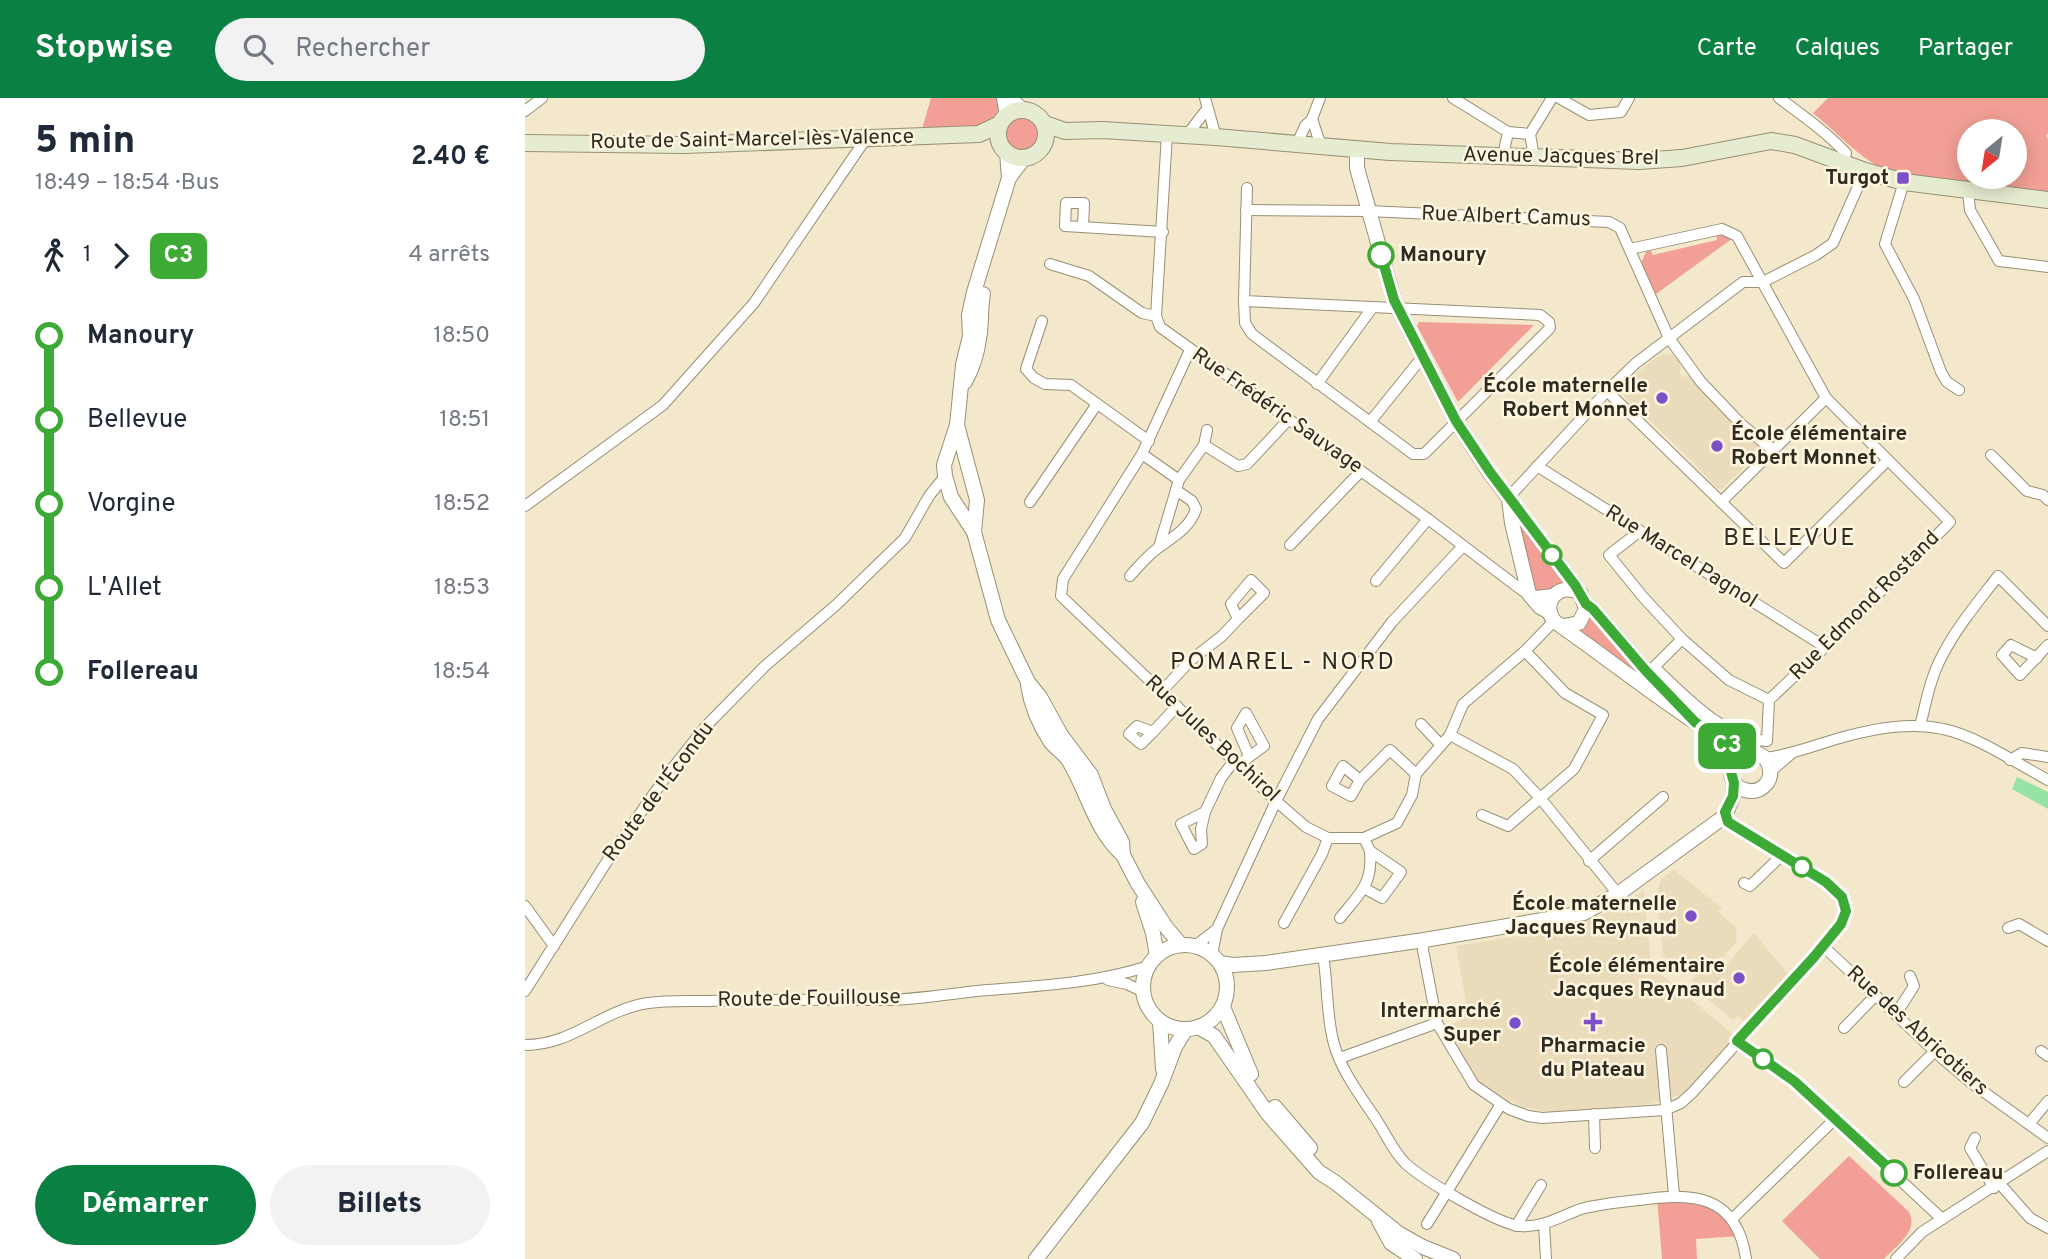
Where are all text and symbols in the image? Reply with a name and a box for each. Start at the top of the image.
search box [215,18,705,81]
text: Stopwise [35,28,173,70]
icon: search [239,30,277,68]
text: Rechercher [295,33,430,66]
text: Carte [1697,34,1757,64]
text: Calques [1795,34,1880,64]
text: Partager [1918,34,2013,64]
text: 5 min [35,118,135,167]
north arrow [1957,119,2027,189]
map controls [1957,119,2027,189]
street label: Route de Saint-Marcel-lès-Valence [590,124,914,156]
text: 2.40 € [411,141,490,174]
street label: Avenue Jacques Brel [1463,142,1659,172]
place label: Turgot [1825,165,1889,192]
text: 18:49 – 18:54 · Bus [35,169,219,198]
marker: Turgot [1895,170,1911,186]
street label: Rue Albert Camus [1421,201,1591,233]
icon: walk [35,237,73,275]
icon: forward [102,237,140,275]
text: 1 [83,241,92,270]
text: C3 [164,241,193,271]
text: 4 arrêts [408,241,490,270]
marker: Manoury [1368,242,1394,268]
place label: Manoury [1400,242,1487,269]
text: Manoury [87,320,194,353]
text: 18:50 [433,322,490,351]
street label: Rue Frédéric Sauvage [1186,342,1368,480]
place label: École maternelle Robert Monnet [1483,372,1648,424]
marker: École maternelle Robert Monnet [1654,390,1670,406]
text: Bellevue [87,404,187,437]
text: 18:51 [439,406,490,435]
place label: École élémentaire Robert Monnet [1731,420,1907,472]
marker: École élémentaire Robert Monnet [1709,438,1725,454]
text: Vorgine [87,488,176,521]
text: 18:52 [434,490,490,519]
street label: Rue Marcel Pagnol [1600,499,1762,615]
district label: BELLEVUE [1723,524,1857,554]
street label: Rue Edmond Rostand [1784,525,1946,687]
unlabelled marker [1542,545,1562,565]
text: L'Allet [87,572,162,605]
text: 18:53 [434,574,490,603]
district label: POMAREL - NORD [1170,648,1396,678]
text: Follereau [87,656,199,689]
text: 18:54 [433,658,490,687]
street label: Rue Jules Bochirol [1139,670,1285,808]
street label: Route de l'Écondu [597,716,721,868]
line badge: C3 [1695,723,1759,769]
text: C3 [1712,731,1742,761]
unlabelled marker [1792,857,1812,877]
place label: École maternelle Jacques Reynaud [1505,890,1677,942]
marker: École maternelle Jacques Reynaud [1683,908,1699,924]
place label: École élémentaire Jacques Reynaud [1549,952,1725,1004]
street label: Rue des Abricotiers [1840,960,1994,1102]
marker: École élémentaire Jacques Reynaud [1731,970,1747,986]
street label: Route de Fouillouse [717,984,901,1014]
place label: Intermarché Super [1380,998,1501,1049]
marker: Pharmacie du Plateau [1585,1014,1601,1030]
marker: Intermarché Super [1507,1015,1523,1031]
place label: Pharmacie du Plateau [1540,1033,1646,1084]
unlabelled marker [1753,1049,1773,1069]
marker: Follereau [1881,1160,1907,1186]
place label: Follereau [1913,1160,2003,1187]
button: Démarrer [35,1165,256,1245]
button: Billets [270,1165,490,1245]

